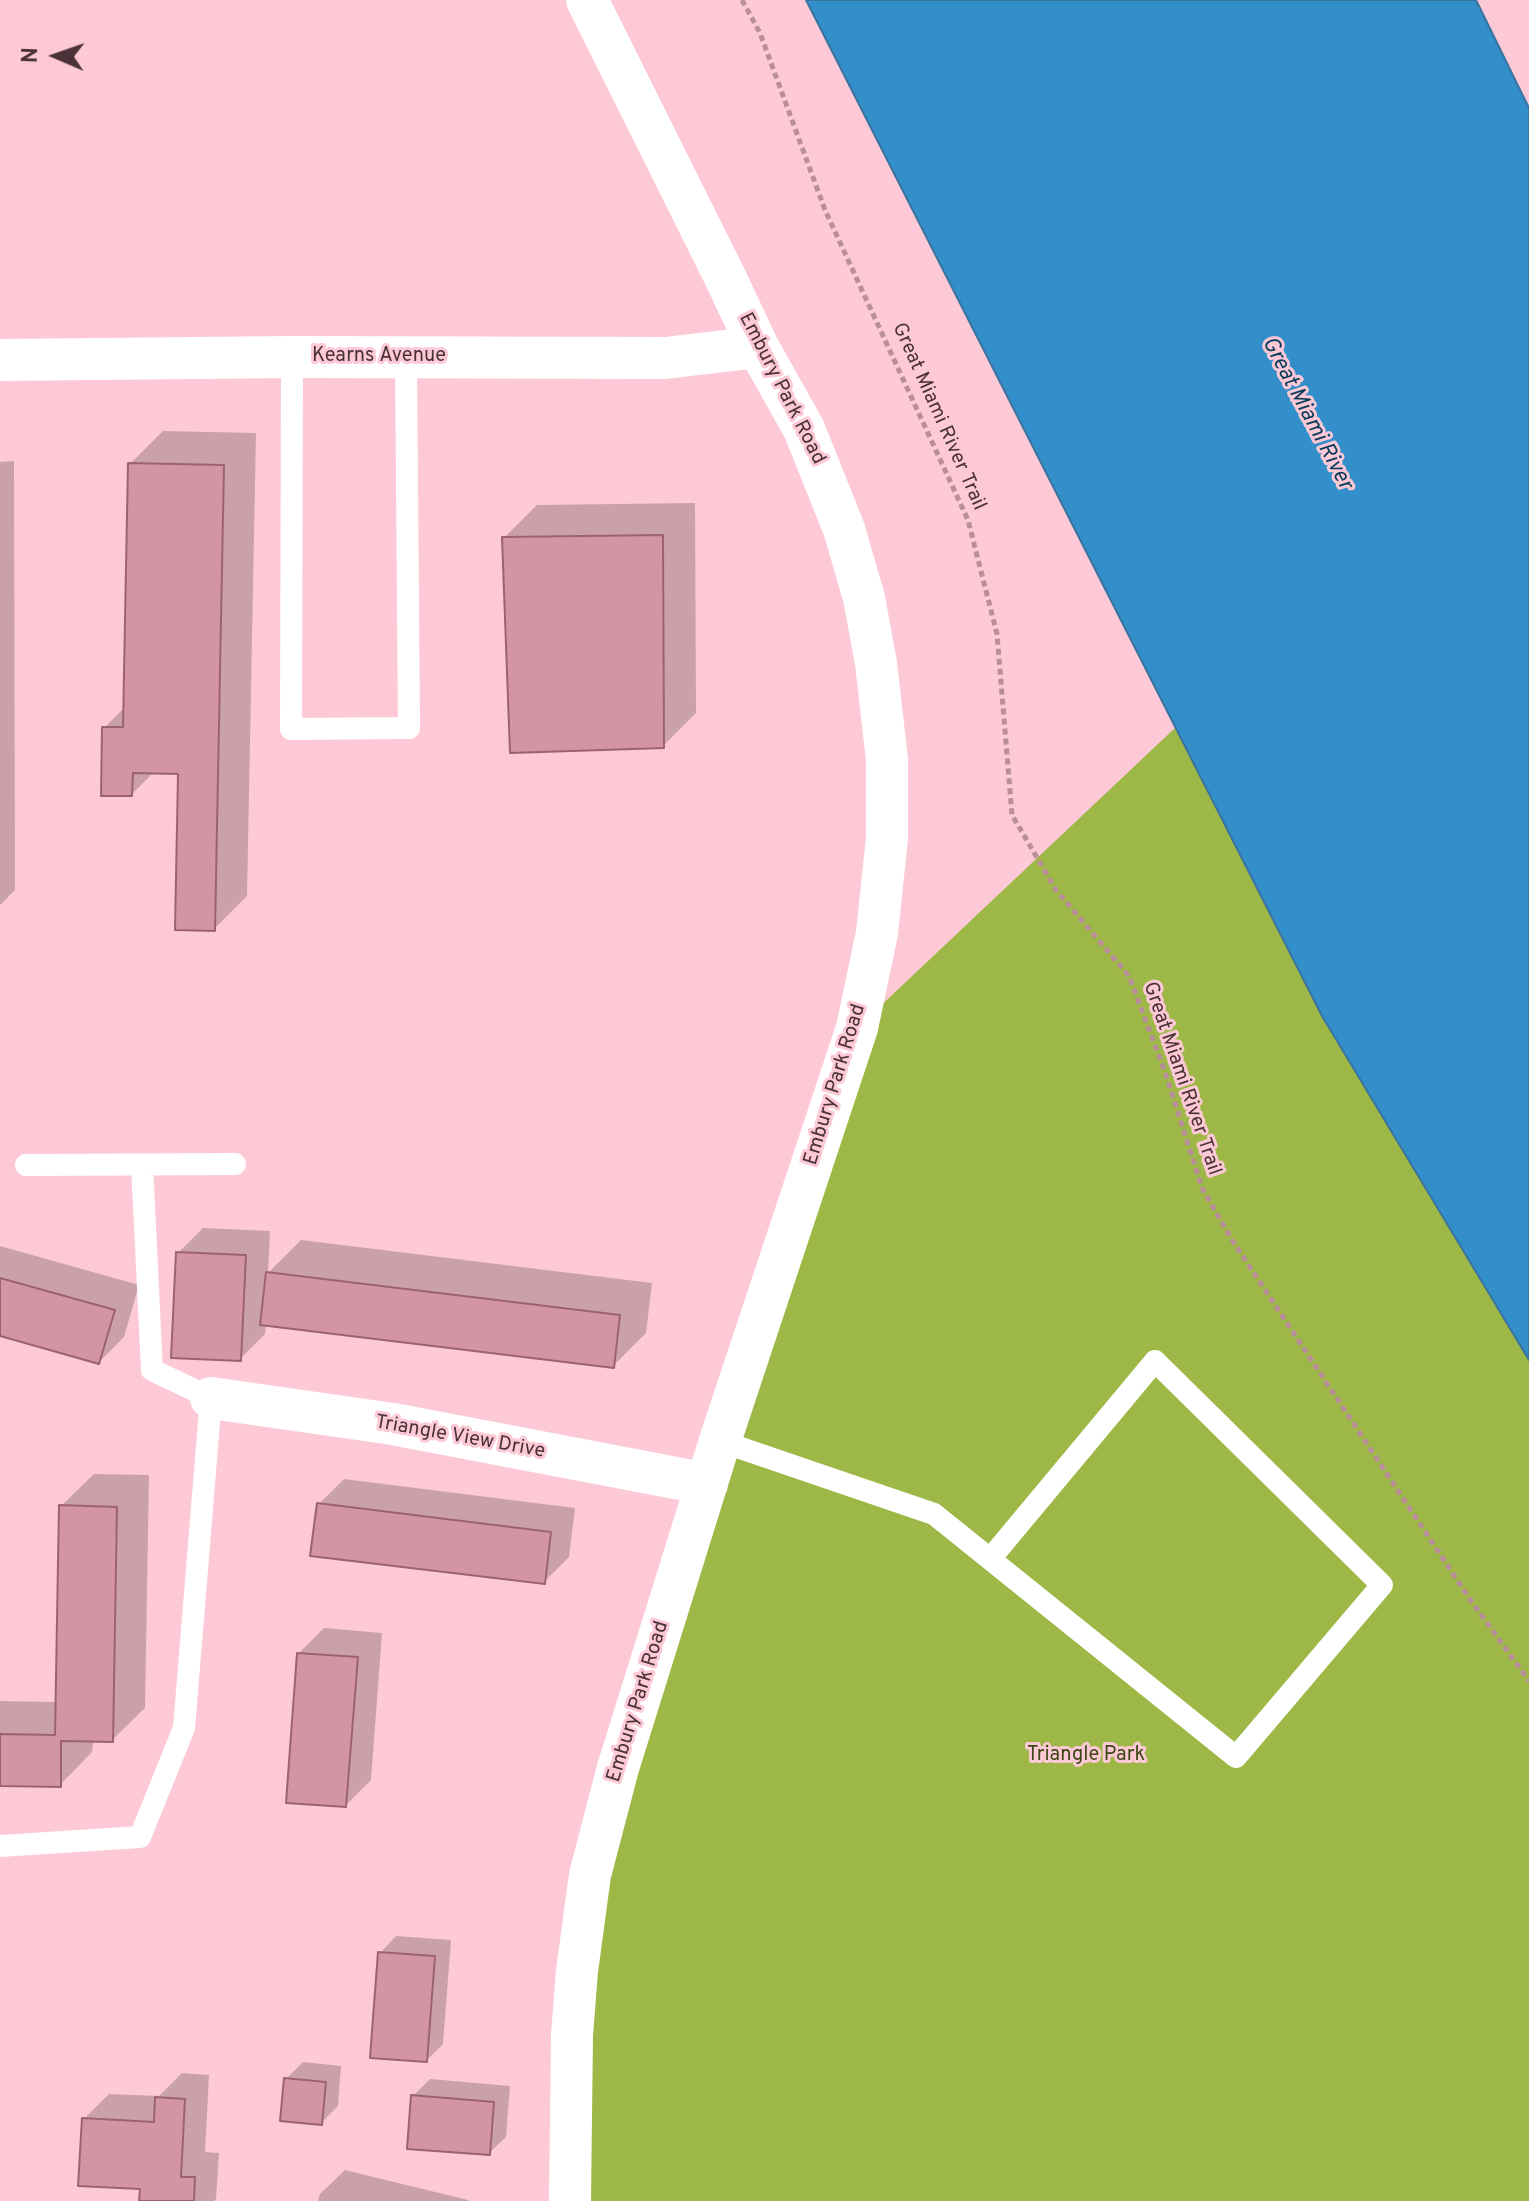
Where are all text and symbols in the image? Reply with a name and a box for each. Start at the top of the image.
north arrow [16,16,96,96]
text: N [18,47,45,64]
street label: Embury Park Road [732,309,830,469]
street label: Great Miami River Trail [886,319,990,515]
water label: Great Miami River [1255,333,1357,495]
street label: Kearns Avenue [312,345,446,369]
street label: Great Miami River Trail [1137,979,1225,1179]
street label: Embury Park Road [800,1002,872,1168]
street label: Triangle View Drive [373,1411,547,1465]
street label: Embury Park Road [603,1619,675,1785]
park label: Triangle Park [1027,1744,1145,1768]

